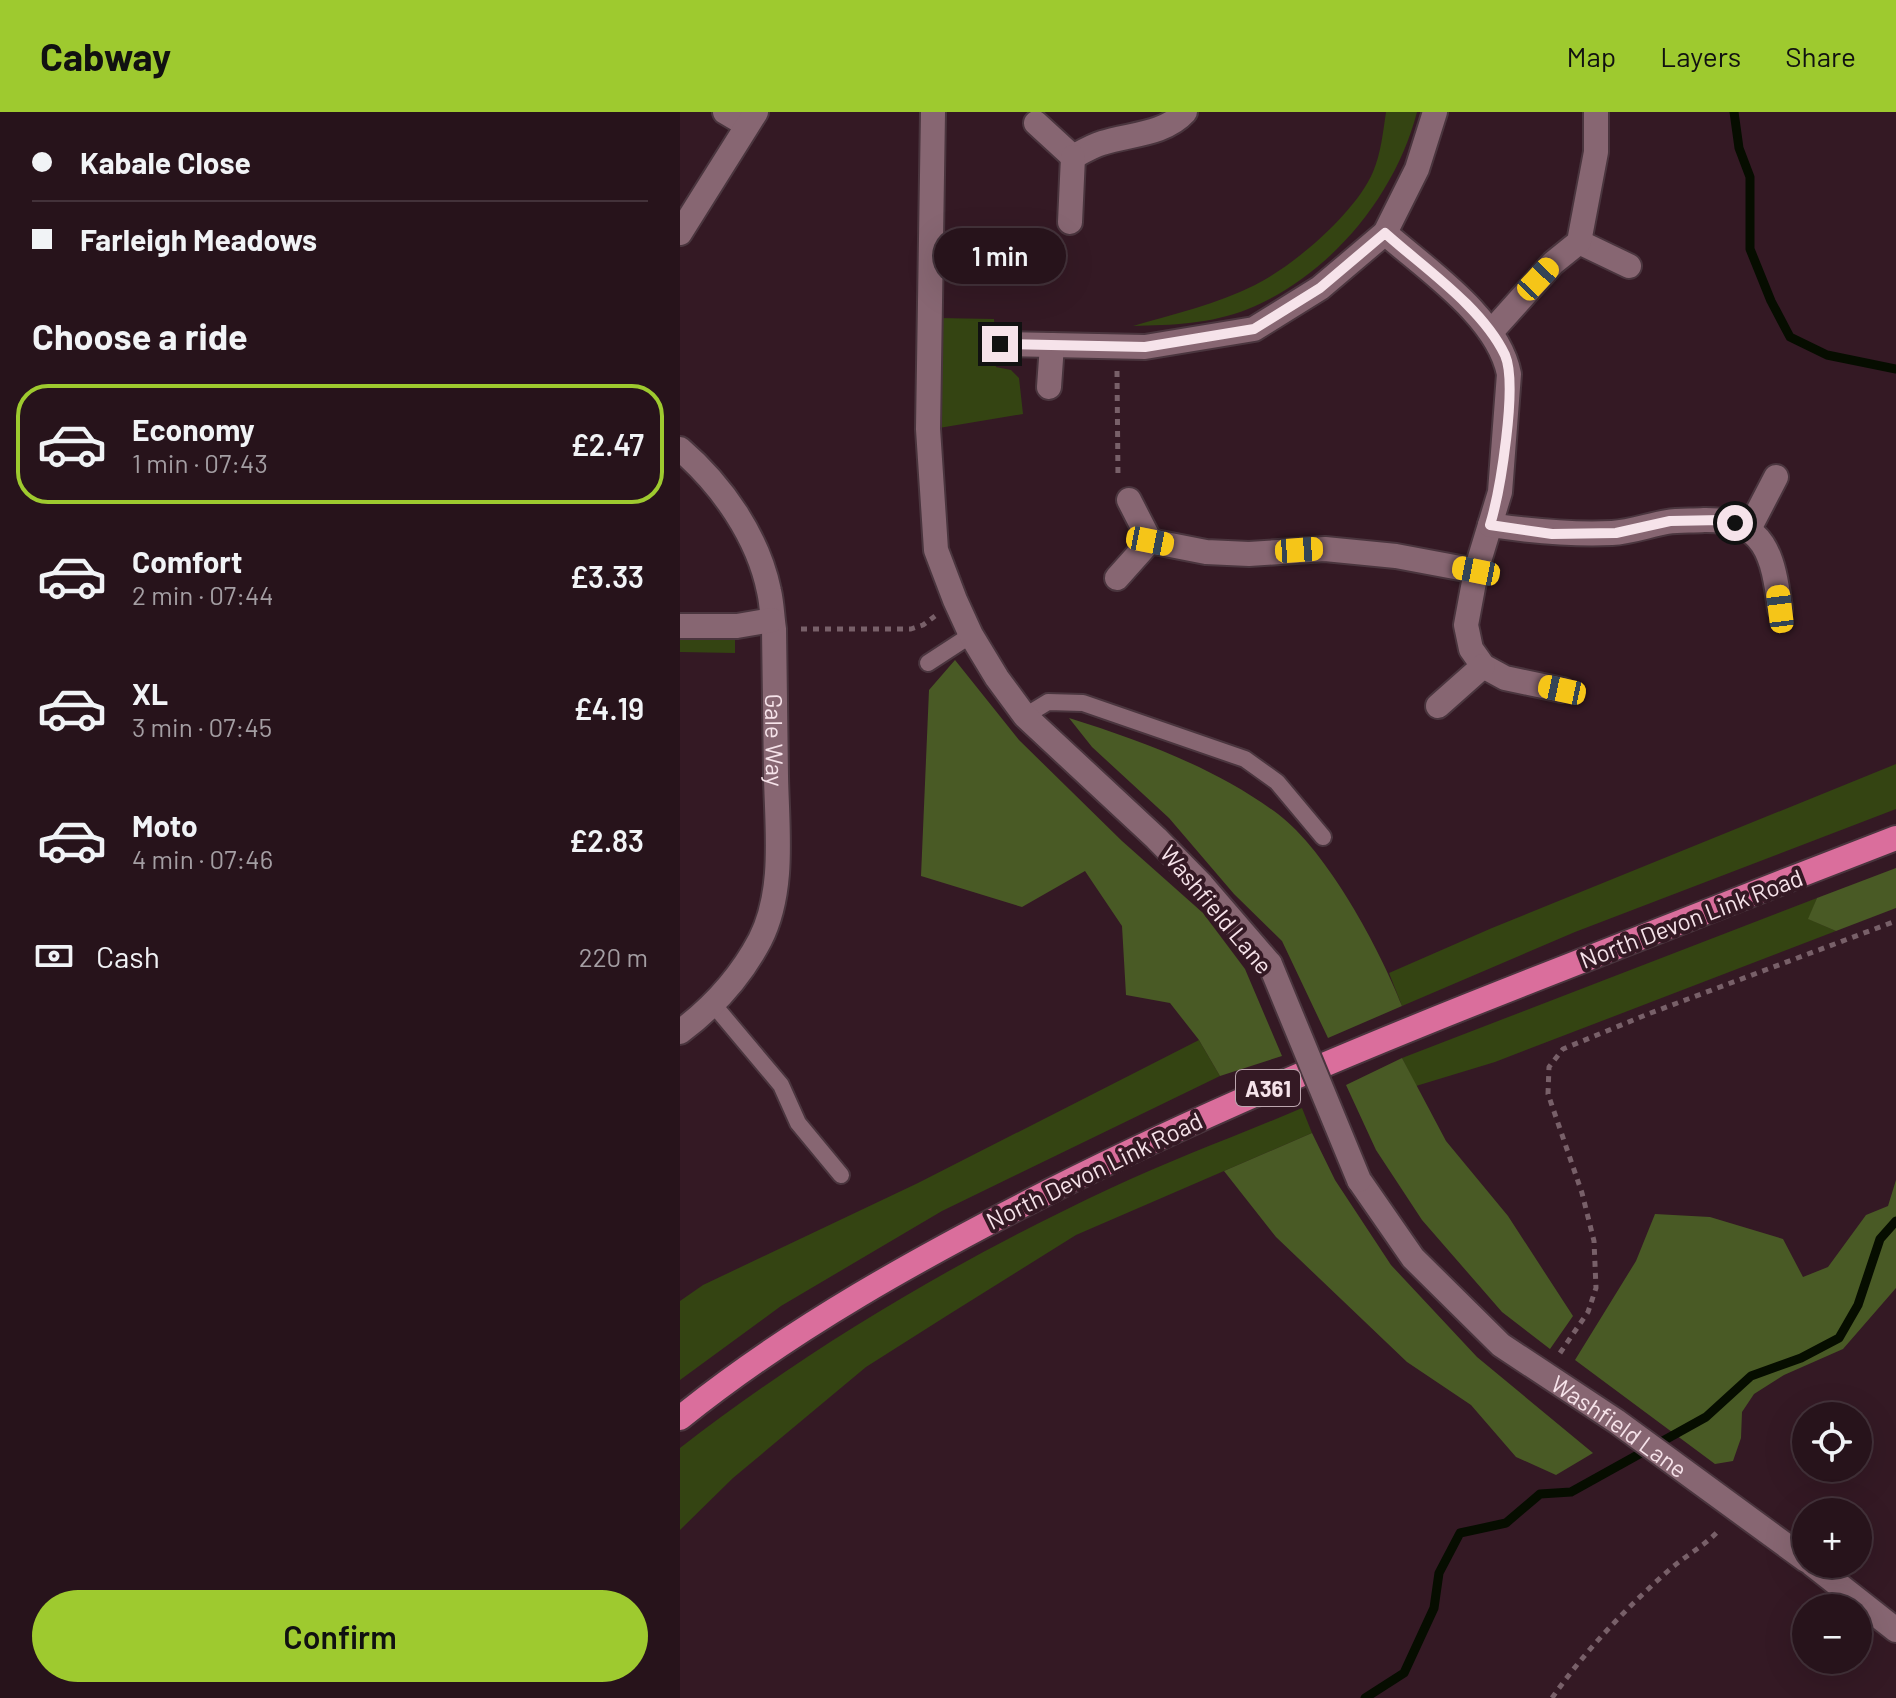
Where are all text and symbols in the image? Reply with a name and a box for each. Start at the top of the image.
text: Cabway [40,33,171,79]
text: Map [1566,39,1616,73]
text: Layers [1660,39,1741,73]
text: Share [1785,39,1856,73]
text: Kabale Close [80,144,251,180]
text: Farleigh Meadows [80,221,317,257]
callout: 1 min [934,228,1066,284]
text: 1 min [972,240,1028,271]
car [1513,253,1563,305]
text: Choose a ride [32,314,248,357]
route end [982,326,1018,362]
icon: car [36,408,108,480]
text: Economy [132,411,255,447]
text: £2.47 [571,426,644,462]
text: 1 min · 07:43 [132,447,268,478]
route start [1717,505,1753,541]
car [1124,525,1176,557]
car [1274,536,1324,564]
icon: car [36,540,108,612]
text: Comfort [132,543,242,579]
car [1450,555,1502,587]
text: £3.33 [570,558,644,594]
text: 2 min · 07:44 [132,579,274,610]
car [1765,584,1795,634]
icon: car [36,672,108,744]
car [1536,673,1588,707]
text: XL [132,675,168,711]
text: £4.19 [574,690,644,726]
street label: Gale Way [760,694,791,787]
text: 3 min · 07:45 [132,711,272,742]
icon: car [36,804,108,876]
text: Moto [132,807,198,843]
text: £2.83 [569,822,644,858]
street label: Washfield Lane [1155,839,1279,979]
text: 4 min · 07:46 [132,843,273,874]
street label: North Devon Link Road [1575,862,1807,974]
icon: cash [32,934,76,978]
text: Cash [96,938,160,974]
text: 220 m [579,941,648,972]
road number: A361 [1236,1070,1300,1106]
street label: North Devon Link Road [981,1105,1207,1235]
street label: Washfield Lane [1546,1368,1693,1483]
map controls [1792,1402,1872,1674]
button: locate [1792,1402,1872,1482]
button: + [1792,1498,1872,1578]
button: Confirm [32,1590,648,1682]
button: − [1792,1594,1872,1674]

